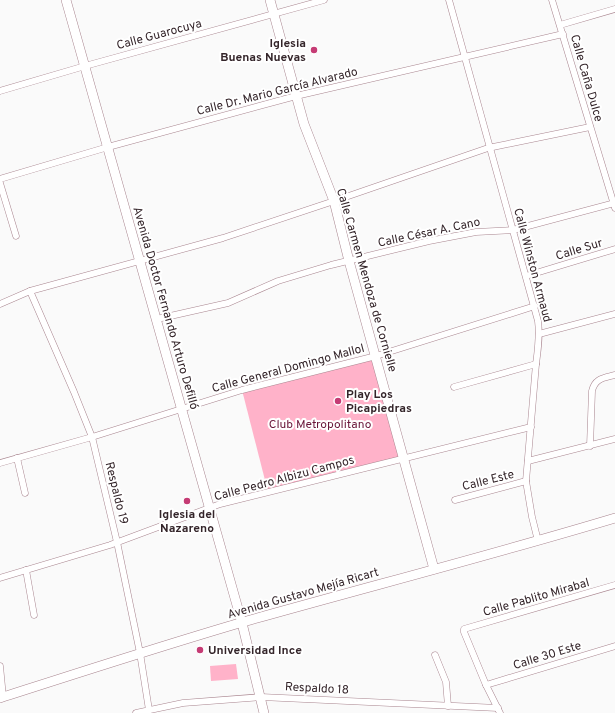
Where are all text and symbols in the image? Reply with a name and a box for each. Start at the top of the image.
street label: Calle Guarocuya [115,16,204,54]
street label: Calle Caña Dulce [566,33,606,124]
place label: Iglesia Buenas Nuevas [220,36,306,66]
marker: Iglesia Buenas Nuevas [309,45,319,55]
street label: Calle Dr. Mario García Alvarado [195,64,360,120]
street label: Calle Carmen Mendoza de Cornielle [332,186,400,374]
street label: Avenida Doctor Fernando Arturo Defilló [128,205,202,412]
street label: Calle Winston Armaud [509,206,555,324]
street label: Calle César A. Cano [376,214,482,252]
street label: Calle Sur [554,235,605,265]
street label: Calle General Domingo Mallol [210,341,366,397]
place label: Play Los Picapiedras [346,387,412,417]
marker: Play Los Picapiedras [333,396,343,406]
park label: Club Metropolitano [269,417,372,433]
street label: Calle Pedro Albizu Campos [212,453,356,505]
street label: Respaldo 19 [101,460,132,526]
street label: Calle Este [461,467,516,495]
marker: Iglesia del Nazareno [182,496,192,506]
place label: Iglesia del Nazareno [159,507,215,537]
street label: Avenida Gustavo Mejía Ricart [226,565,381,623]
street label: Calle Pablito Mirabal [481,575,591,621]
street label: Calle 30 Este [511,638,583,674]
place label: Universidad Ince [208,643,302,659]
marker: Universidad Ince [195,645,205,655]
street label: Respaldo 18 [285,679,349,699]

